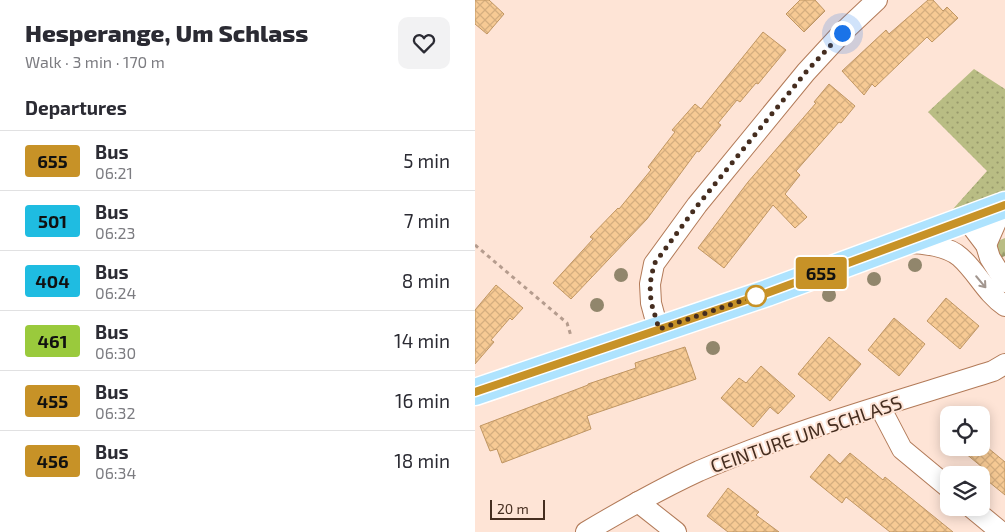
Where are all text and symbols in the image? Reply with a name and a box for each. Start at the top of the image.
button: heart [398,17,450,69]
text: Hesperange, Um Schlass [25,18,308,47]
your location [830,21,855,46]
text: Walk · 3 min · 170 m [25,52,165,71]
text: Departures [25,96,127,119]
text: Bus [95,140,129,163]
text: 5 min [403,149,450,172]
text: 655 [37,150,68,172]
text: 06:21 [95,163,133,182]
text: Bus [95,200,129,223]
text: 7 min [404,209,450,232]
text: 501 [38,210,67,232]
text: 06:23 [95,223,135,242]
line badge: 655 [792,257,850,289]
text: Bus [95,260,129,283]
text: 655 [806,262,836,284]
text: 8 min [402,269,450,292]
text: 404 [35,270,70,292]
one-way arrow [975,275,986,288]
text: 06:24 [95,283,136,302]
unlabelled marker [745,285,767,307]
text: Bus [95,320,129,343]
text: 14 min [394,329,450,352]
text: 461 [38,330,67,352]
text: 06:30 [95,343,136,362]
text: Bus [95,380,129,403]
text: 16 min [395,389,450,412]
text: 455 [37,390,68,412]
street label: CEINTURE UM SCHLASS [707,390,905,477]
text: 06:32 [95,403,135,422]
map controls [940,406,990,516]
button: locate [940,406,990,456]
text: Bus [95,440,129,463]
text: 18 min [394,449,450,472]
text: 456 [36,450,69,472]
text: 06:34 [95,463,136,482]
button: layers [940,466,990,516]
scale bar [490,497,545,520]
text: 20 m [497,500,529,517]

